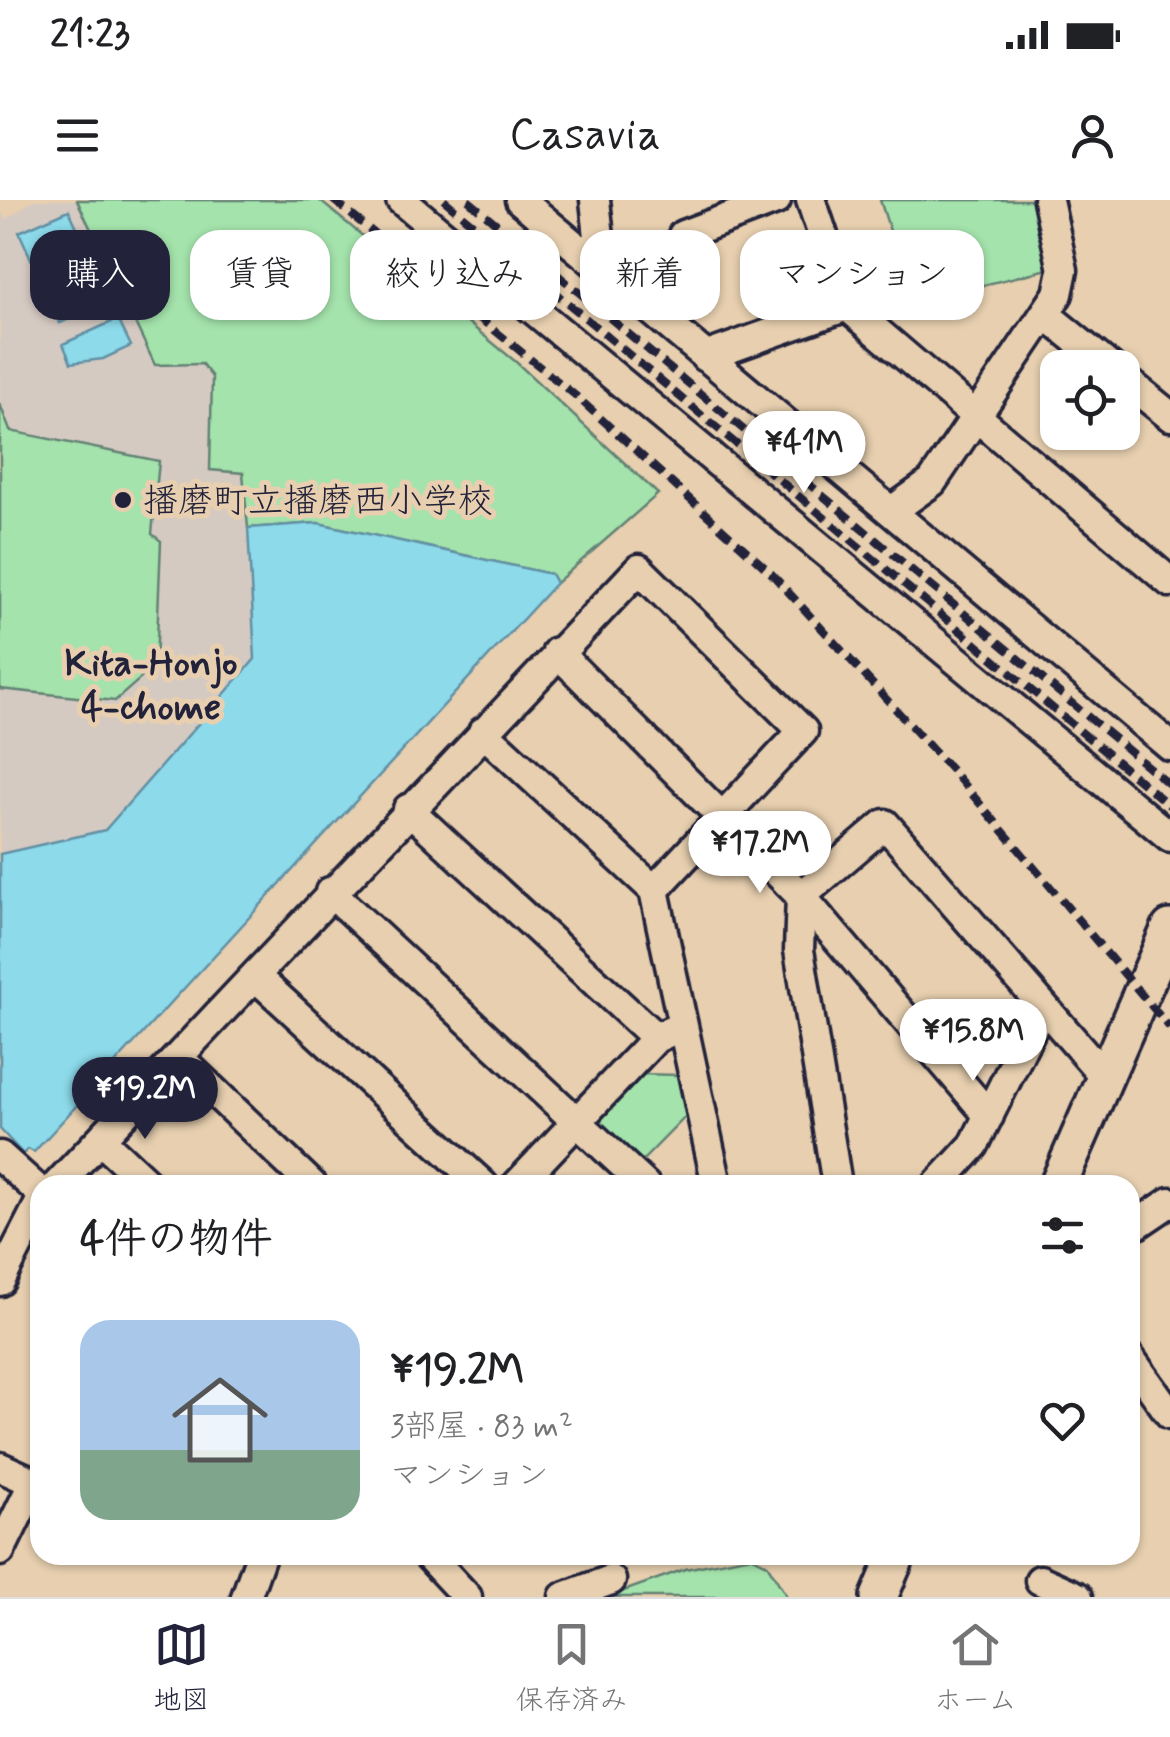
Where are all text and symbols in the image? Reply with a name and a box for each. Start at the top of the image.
text: 21:23 [50,11,130,60]
text: Casavia [509,106,661,165]
icon: menu [50,108,105,163]
icon: person [1065,108,1120,163]
chip: 購入 [30,230,170,320]
chip: 賃貸 [190,230,330,320]
chip: 絞り込み [350,230,560,320]
chip: 新着 [580,230,720,320]
chip: マンション [740,230,984,320]
map controls [1040,350,1140,450]
button: locate [1040,350,1140,450]
pin: ¥41M [745,411,863,496]
text: ¥41M [765,422,843,464]
place label: 播磨町立播磨西小学校 [143,479,493,525]
marker: 播磨町立播磨西小学校 [112,489,134,511]
district label: Kita-Honjo 4-chome [64,640,238,733]
pin: ¥17.2M [679,811,841,896]
text: ¥17.2M [710,822,810,864]
pin: ¥15.8M [892,999,1054,1084]
text: ¥15.8M [922,1010,1024,1052]
pin: ¥19.2M [64,1057,226,1142]
text: ¥19.2M [94,1068,196,1110]
icon: filters [1035,1208,1090,1263]
text: 4件の物件 [80,1213,272,1268]
text: ¥19.2M [390,1344,524,1399]
icon: home [160,1360,280,1480]
icon: heart [1035,1393,1090,1448]
text: 3部屋 · 83 m² [390,1406,573,1448]
text: マンション [390,1455,549,1497]
tab: 地図 [153,1617,209,1720]
tab: 保存済み [516,1617,628,1720]
tab: ホーム [934,1617,1017,1720]

